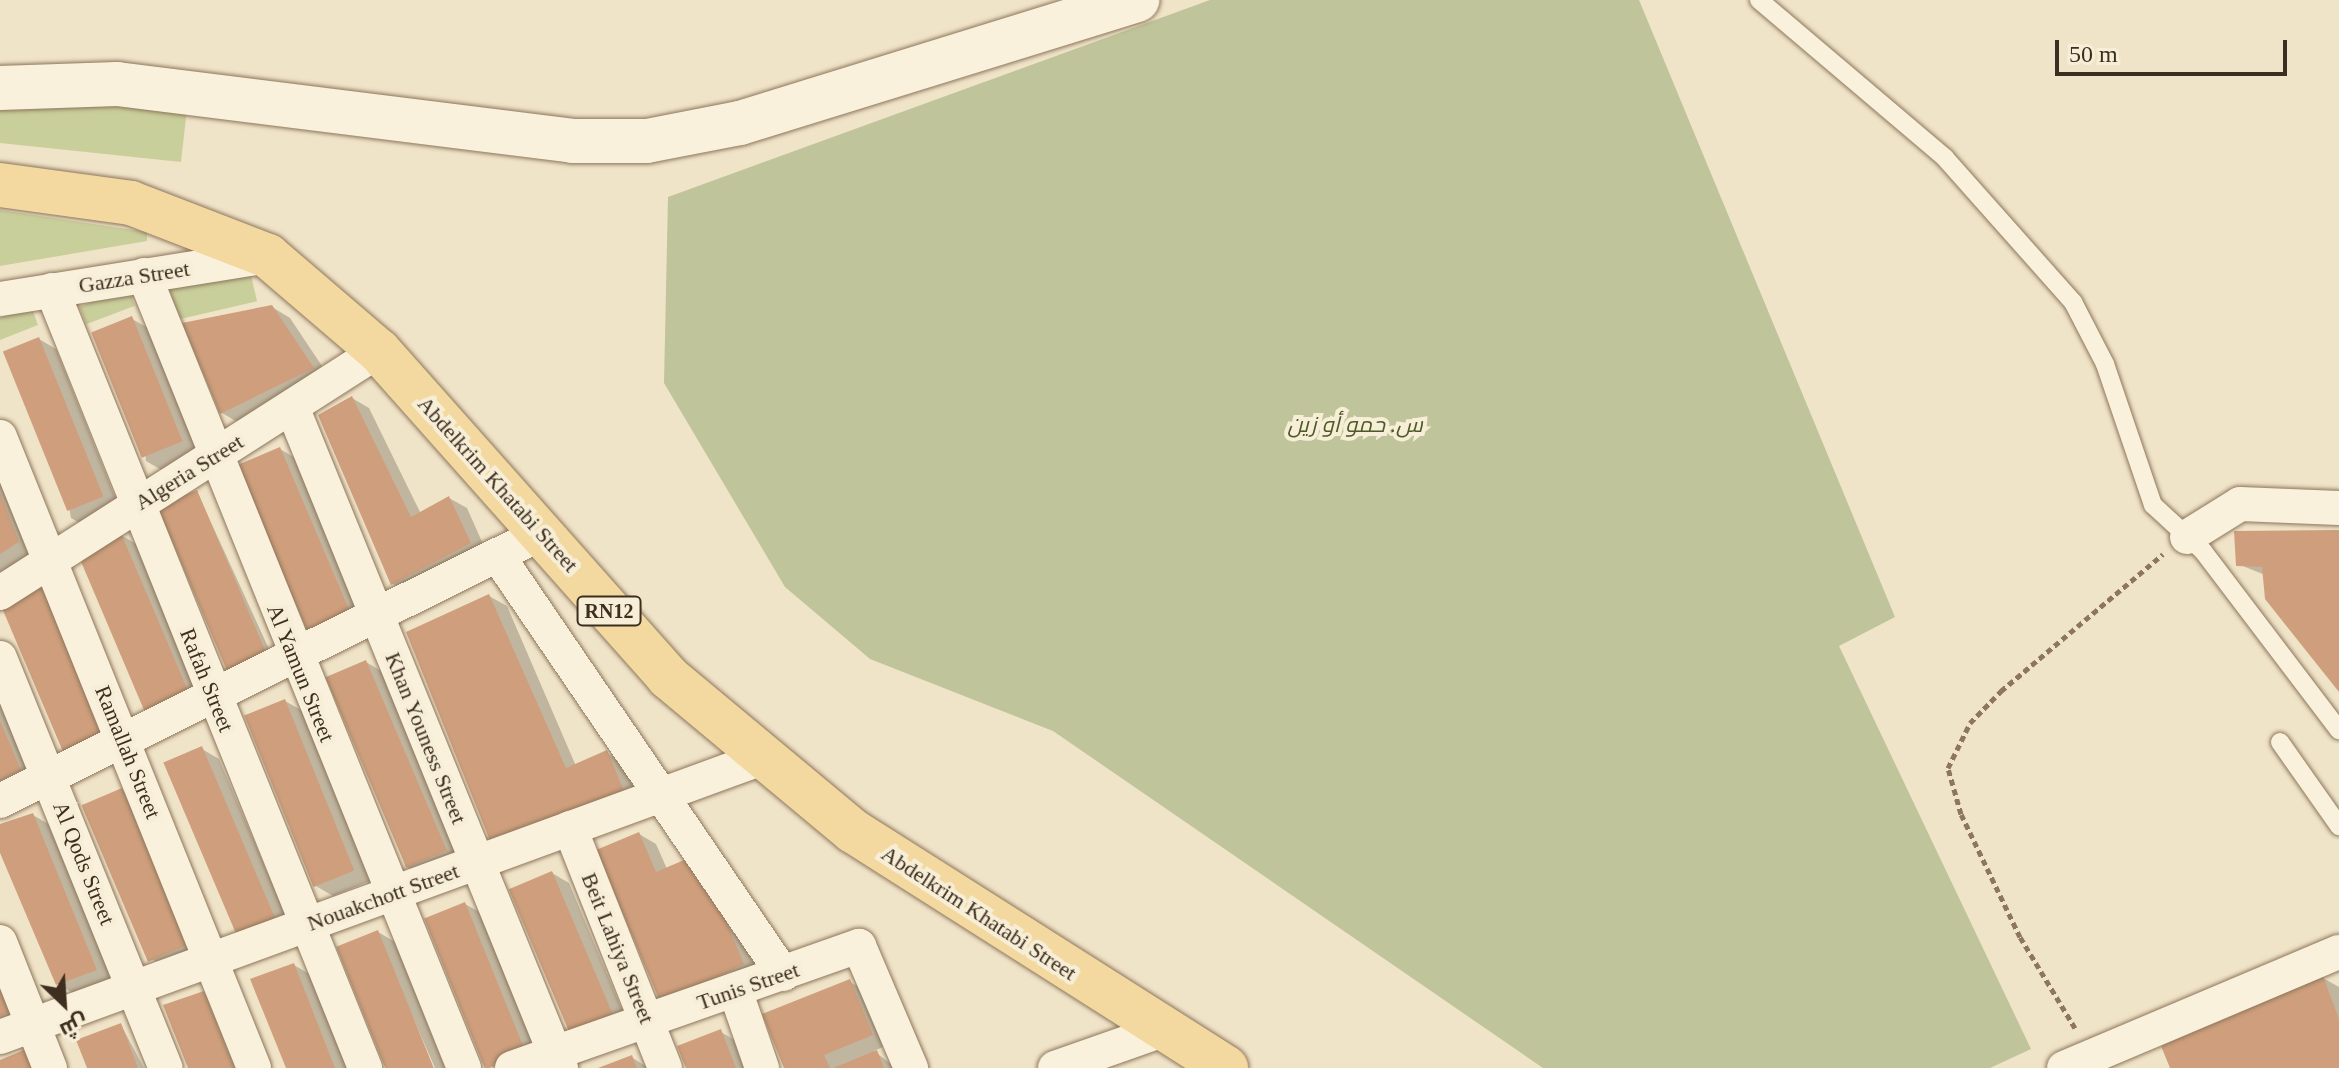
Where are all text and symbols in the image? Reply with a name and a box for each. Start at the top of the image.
scale bar [2059,24,2291,74]
text: 50 m [2069,41,2118,67]
street label: Gazza Street [77,255,191,299]
street label: Abdelkrim Khatabi Street [412,391,584,577]
park label: س. حمو أو زين [1287,412,1423,438]
street label: Algeria Street [130,428,248,516]
road number: RN12 [575,595,643,627]
street label: Al Yamun Street [261,600,341,746]
street label: Rafah Street [174,624,240,736]
street label: Khan Youness Street [379,648,473,828]
street label: Ramallah Street [89,682,167,822]
street label: Al Qods Street [47,797,121,929]
street label: Abdelkrim Khatabi Street [877,840,1081,986]
street label: Nouakchott Street [304,857,462,937]
street label: Beit Lahiya Street [576,869,660,1027]
street label: Tunis Street [694,956,802,1016]
north arrow [24,964,104,1044]
text: ش [56,1009,92,1043]

